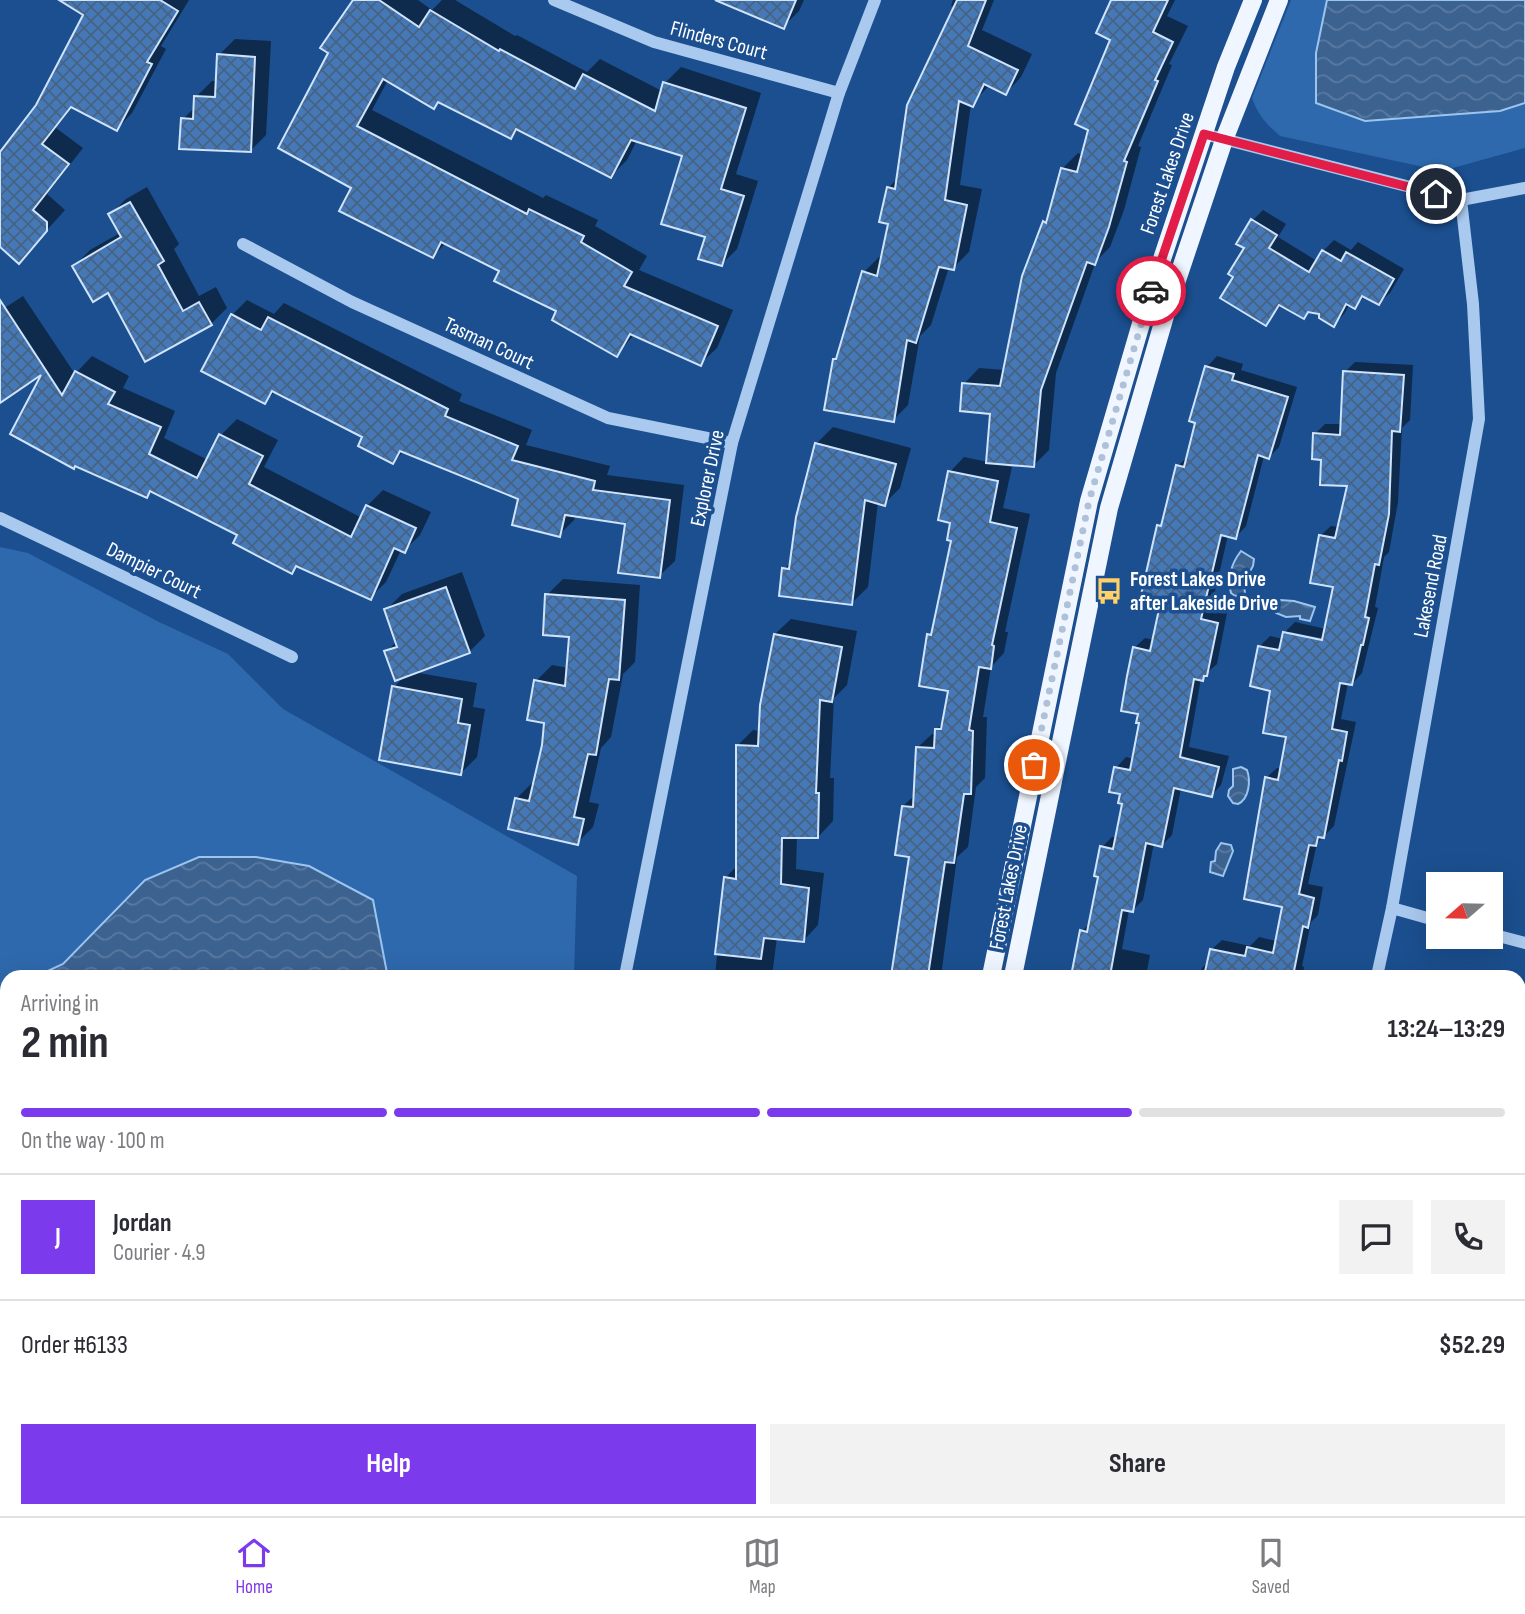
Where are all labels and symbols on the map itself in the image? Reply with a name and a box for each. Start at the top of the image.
street label: Flinders Court [668,16,770,65]
street label: Forest Lakes Drive [1135,109,1200,237]
pin [1406,164,1466,224]
courier [1116,256,1186,326]
street label: Tasman Court [440,312,538,375]
street label: Explorer Drive [685,428,730,529]
street label: Lakesend Road [1408,533,1453,640]
street label: Dampier Court [102,537,205,604]
place label: Forest Lakes Drive after Lakeside Drive [1130,567,1278,616]
bus stop icon: Forest Lakes Drive after Lakeside Drive [1094,576,1124,606]
pin [1004,735,1064,795]
street label: Forest Lakes Drive [984,822,1033,952]
north arrow [1426,872,1503,948]

